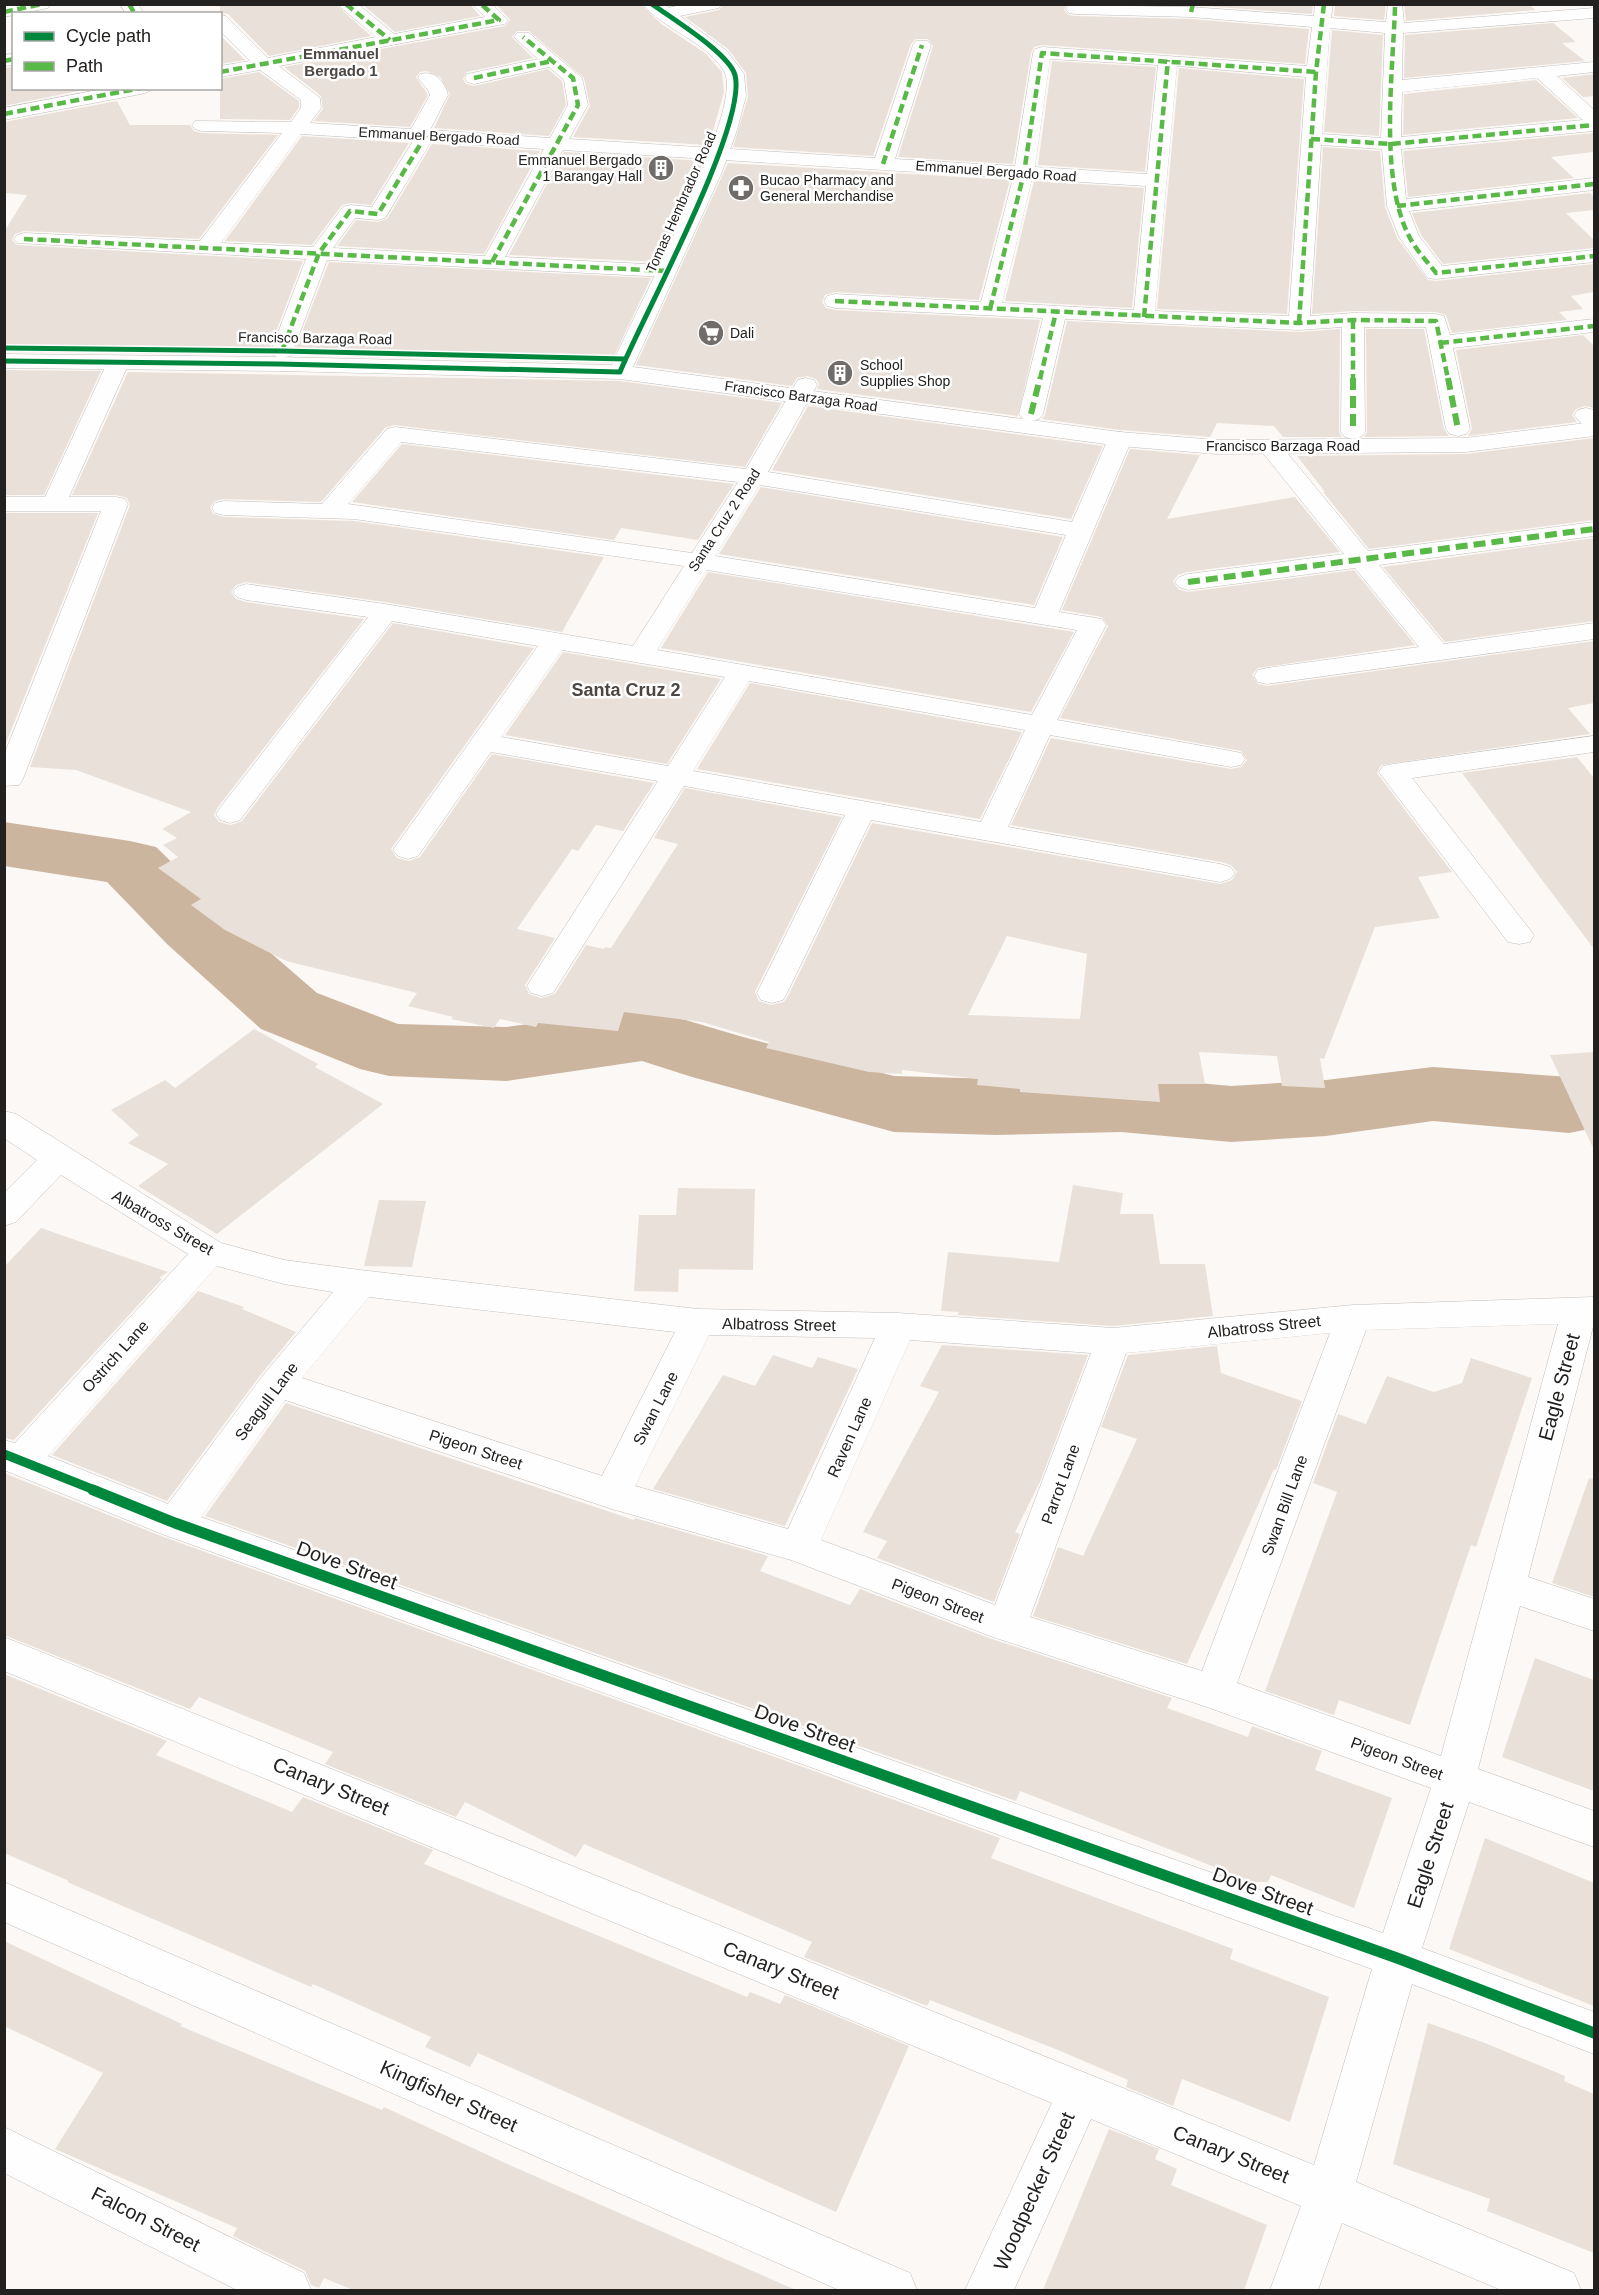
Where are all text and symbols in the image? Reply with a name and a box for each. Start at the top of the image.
legend [12,12,222,90]
text: Cycle path [66,26,151,46]
district label: Emmanuel Bergado 1 [303,45,379,79]
text: Path [66,56,103,76]
street label: Emmanuel Bergado Road [358,124,520,148]
street label: Tomas Hembrador Road [643,129,719,275]
place label: Emmanuel Bergado 1 Barangay Hall [518,152,642,184]
building icon: Emmanuel Bergado 1 Barangay Hall [646,153,676,183]
street label: Emmanuel Bergado Road [915,157,1077,185]
place label: Bucao Pharmacy and General Merchandise [760,172,894,204]
pharmacy icon: Bucao Pharmacy and General Merchandise [726,173,756,203]
supermarket icon: Dali [696,318,726,348]
place label: Dali [730,325,754,341]
street label: Francisco Barzaga Road [238,329,392,347]
place label: School Supplies Shop [860,357,951,389]
building icon: School Supplies Shop [825,358,855,388]
street label: Francisco Barzaga Road [724,377,878,415]
street label: Francisco Barzaga Road [1206,438,1360,454]
street label: Santa Cruz 2 Road [685,466,763,574]
district label: Santa Cruz 2 [571,680,681,700]
street label: Albatross Street [109,1187,217,1259]
street label: Albatross Street [1207,1312,1322,1341]
street label: Albatross Street [722,1315,837,1334]
street label: Ostrich Lane [79,1317,152,1396]
street label: Eagle Street [1534,1331,1584,1443]
street label: Seagull Lane [231,1359,301,1444]
street label: Swan Lane [630,1369,681,1448]
street label: Raven Lane [824,1394,875,1480]
street label: Pigeon Street [427,1426,525,1473]
street label: Parrot Lane [1038,1442,1083,1526]
street label: Swan Bill Lane [1258,1452,1311,1558]
street label: Dove Street [294,1537,401,1594]
street label: Pigeon Street [890,1575,987,1626]
street label: Dove Street [752,1700,859,1757]
street label: Pigeon Street [1348,1734,1446,1783]
street label: Canary Street [270,1753,393,1819]
street label: Eagle Street [1403,1799,1458,1911]
street label: Dove Street [1210,1863,1317,1920]
street label: Canary Street [720,1937,843,2003]
street label: Kingfisher Street [377,2056,521,2136]
street label: Woodpecker Street [989,2108,1079,2274]
street label: Canary Street [1170,2121,1293,2187]
street label: Falcon Street [88,2182,204,2256]

